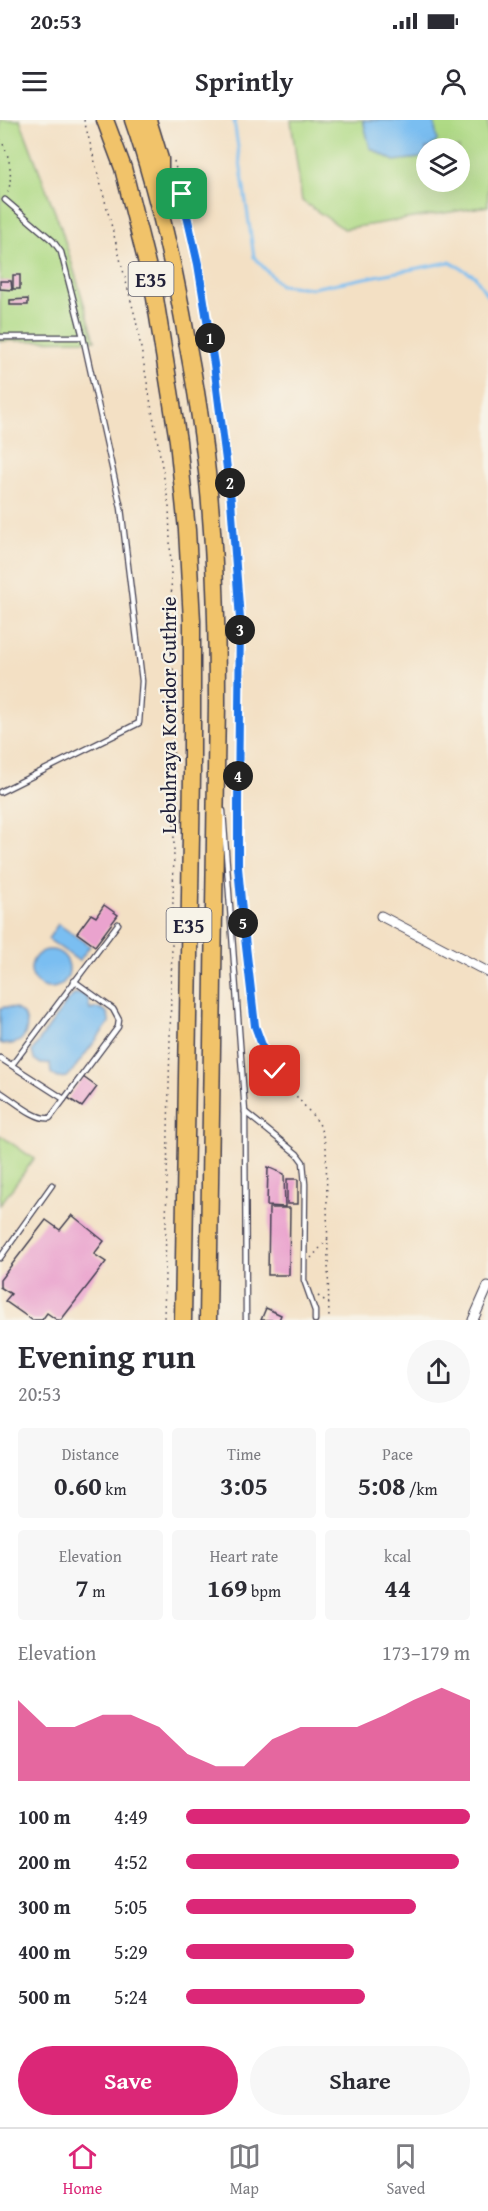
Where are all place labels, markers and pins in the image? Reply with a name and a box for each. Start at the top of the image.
pin [156,168,207,219]
pin: 1 [195,323,225,353]
pin: 2 [215,468,245,498]
pin: 3 [225,615,255,645]
pin: 4 [223,761,253,791]
pin: 5 [228,908,258,938]
pin [249,1045,300,1096]

